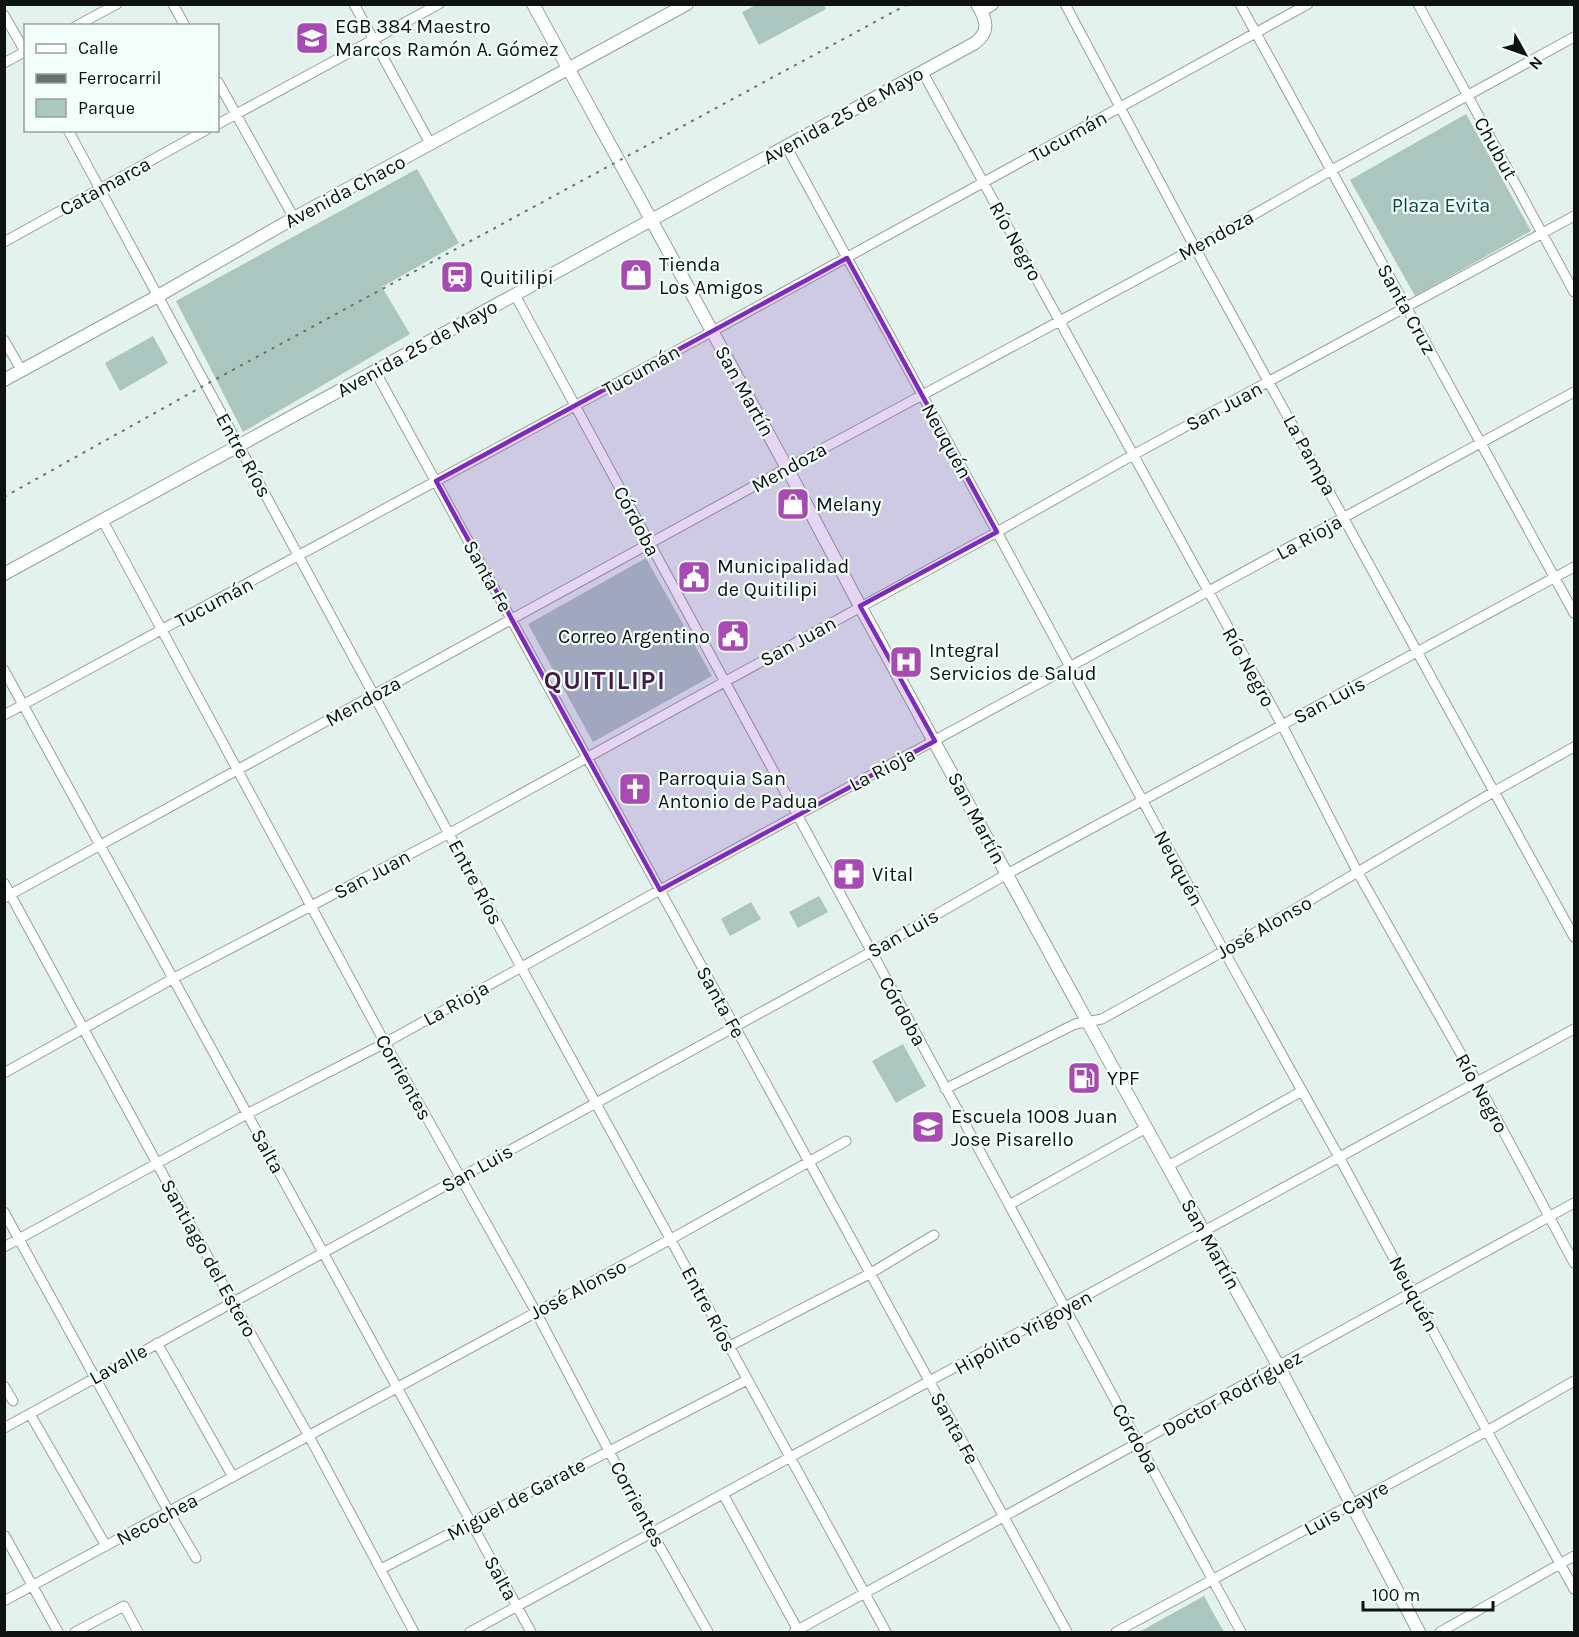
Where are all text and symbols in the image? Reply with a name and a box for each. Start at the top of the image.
place label: EGB 384 Maestro Marcos Ramón A. Gómez [335,15,559,61]
school or university icon: EGB 384 Maestro Marcos Ramón A. Gómez [294,20,330,56]
legend [24,24,219,132]
north arrow [1495,24,1555,84]
text: Calle [78,37,118,59]
text: N [1525,53,1547,74]
street label: Avenida 25 de Mayo [759,62,927,169]
text: Ferrocarril [78,67,162,89]
text: Parque [78,97,135,119]
street label: Tucumán [1026,106,1111,167]
street label: Chubut [1469,113,1522,184]
street label: Avenida Chaco [281,150,410,233]
street label: Catamarca [56,152,155,221]
park label: Plaza Evita [1392,194,1490,217]
street label: Río Negro [984,197,1047,285]
street label: Mendoza [1175,205,1258,266]
place label: Tienda Los Amigos [659,253,763,299]
shop icon: Tienda Los Amigos [618,257,654,293]
station icon: Quitilipi [439,259,475,295]
street label: Santa Cruz [1372,260,1441,358]
place label: Quitilipi [480,266,554,289]
street label: Avenida 25 de Mayo [333,295,501,402]
street label: Tucumán [599,340,684,401]
street label: San Martín [710,342,779,441]
street label: San Juan [1182,377,1266,436]
street label: Neuquén [917,400,977,483]
street label: Entre Ríos [211,409,276,501]
street label: La Pampa [1278,411,1341,500]
street label: Mendoza [748,437,831,498]
street label: Córdoba [609,482,665,560]
shop icon: Melany [775,486,811,522]
place label: Melany [816,493,881,516]
street label: La Rioja [1272,510,1346,565]
street label: Santa Fe [458,536,517,616]
place label: Municipalidad de Quitilipi [717,555,849,601]
public building icon: Municipalidad de Quitilipi [676,559,712,595]
street label: Tucumán [171,572,257,633]
street label: San Juan [756,611,840,672]
public building icon: Correo Argentino [715,618,751,654]
street label: Río Negro [1217,623,1280,711]
place label: Correo Argentino [558,625,710,648]
place label: Integral Servicios de Salud [929,639,1097,685]
hospital icon: Integral Servicios de Salud [888,644,924,680]
district label: QUITILIPI [544,665,666,696]
street label: Mendoza [322,671,405,732]
street label: San Luis [1289,672,1369,729]
street label: La Rioja [845,742,919,796]
place label: Parroquia San Antonio de Padua [658,767,818,813]
street label: San Martín [943,768,1010,868]
church icon: Parroquia San Antonio de Padua [617,771,653,807]
street label: Neuquén [1149,827,1208,910]
street label: Entre Ríos [444,836,507,929]
street label: San Juan [330,845,414,904]
pharmacy icon: Vital [831,856,867,892]
place label: Vital [872,863,913,886]
street label: José Alonso [1213,891,1316,964]
street label: San Luis [864,904,943,963]
street label: Santa Fe [691,962,750,1042]
street label: Córdoba [874,972,931,1050]
street label: La Rioja [419,976,493,1031]
street label: Corrientes [371,1030,436,1124]
street label: Río Negro [1450,1049,1513,1137]
fuel station icon: YPF [1066,1060,1102,1096]
place label: YPF [1107,1067,1140,1090]
place label: Escuela 1008 Juan Jose Pisarello [951,1105,1117,1151]
school or university icon: Escuela 1008 Juan Jose Pisarello [910,1109,946,1145]
street label: Salta [246,1125,289,1177]
street label: San Luis [438,1140,517,1197]
street label: Santiago del Estero [156,1175,261,1341]
street label: San Martín [1176,1195,1245,1294]
street label: Neuquén [1384,1253,1443,1336]
street label: José Alonso [526,1254,630,1324]
street label: Entre Ríos [677,1263,740,1356]
street label: Hipólito Yrigoyen [951,1285,1096,1380]
street label: Lavalle [85,1339,151,1390]
street label: Doctor Rodríguez [1158,1345,1306,1441]
street label: Santa Fe [925,1388,984,1468]
street label: Córdoba [1107,1399,1164,1477]
street label: Miguel de Garate [443,1453,589,1546]
street label: Corrientes [605,1457,670,1551]
street label: Luis Cayre [1300,1476,1392,1541]
street label: Necochea [113,1488,202,1550]
street label: Salta [479,1552,522,1604]
scale bar [1363,1574,1494,1612]
text: 100 m [1372,1584,1420,1606]

